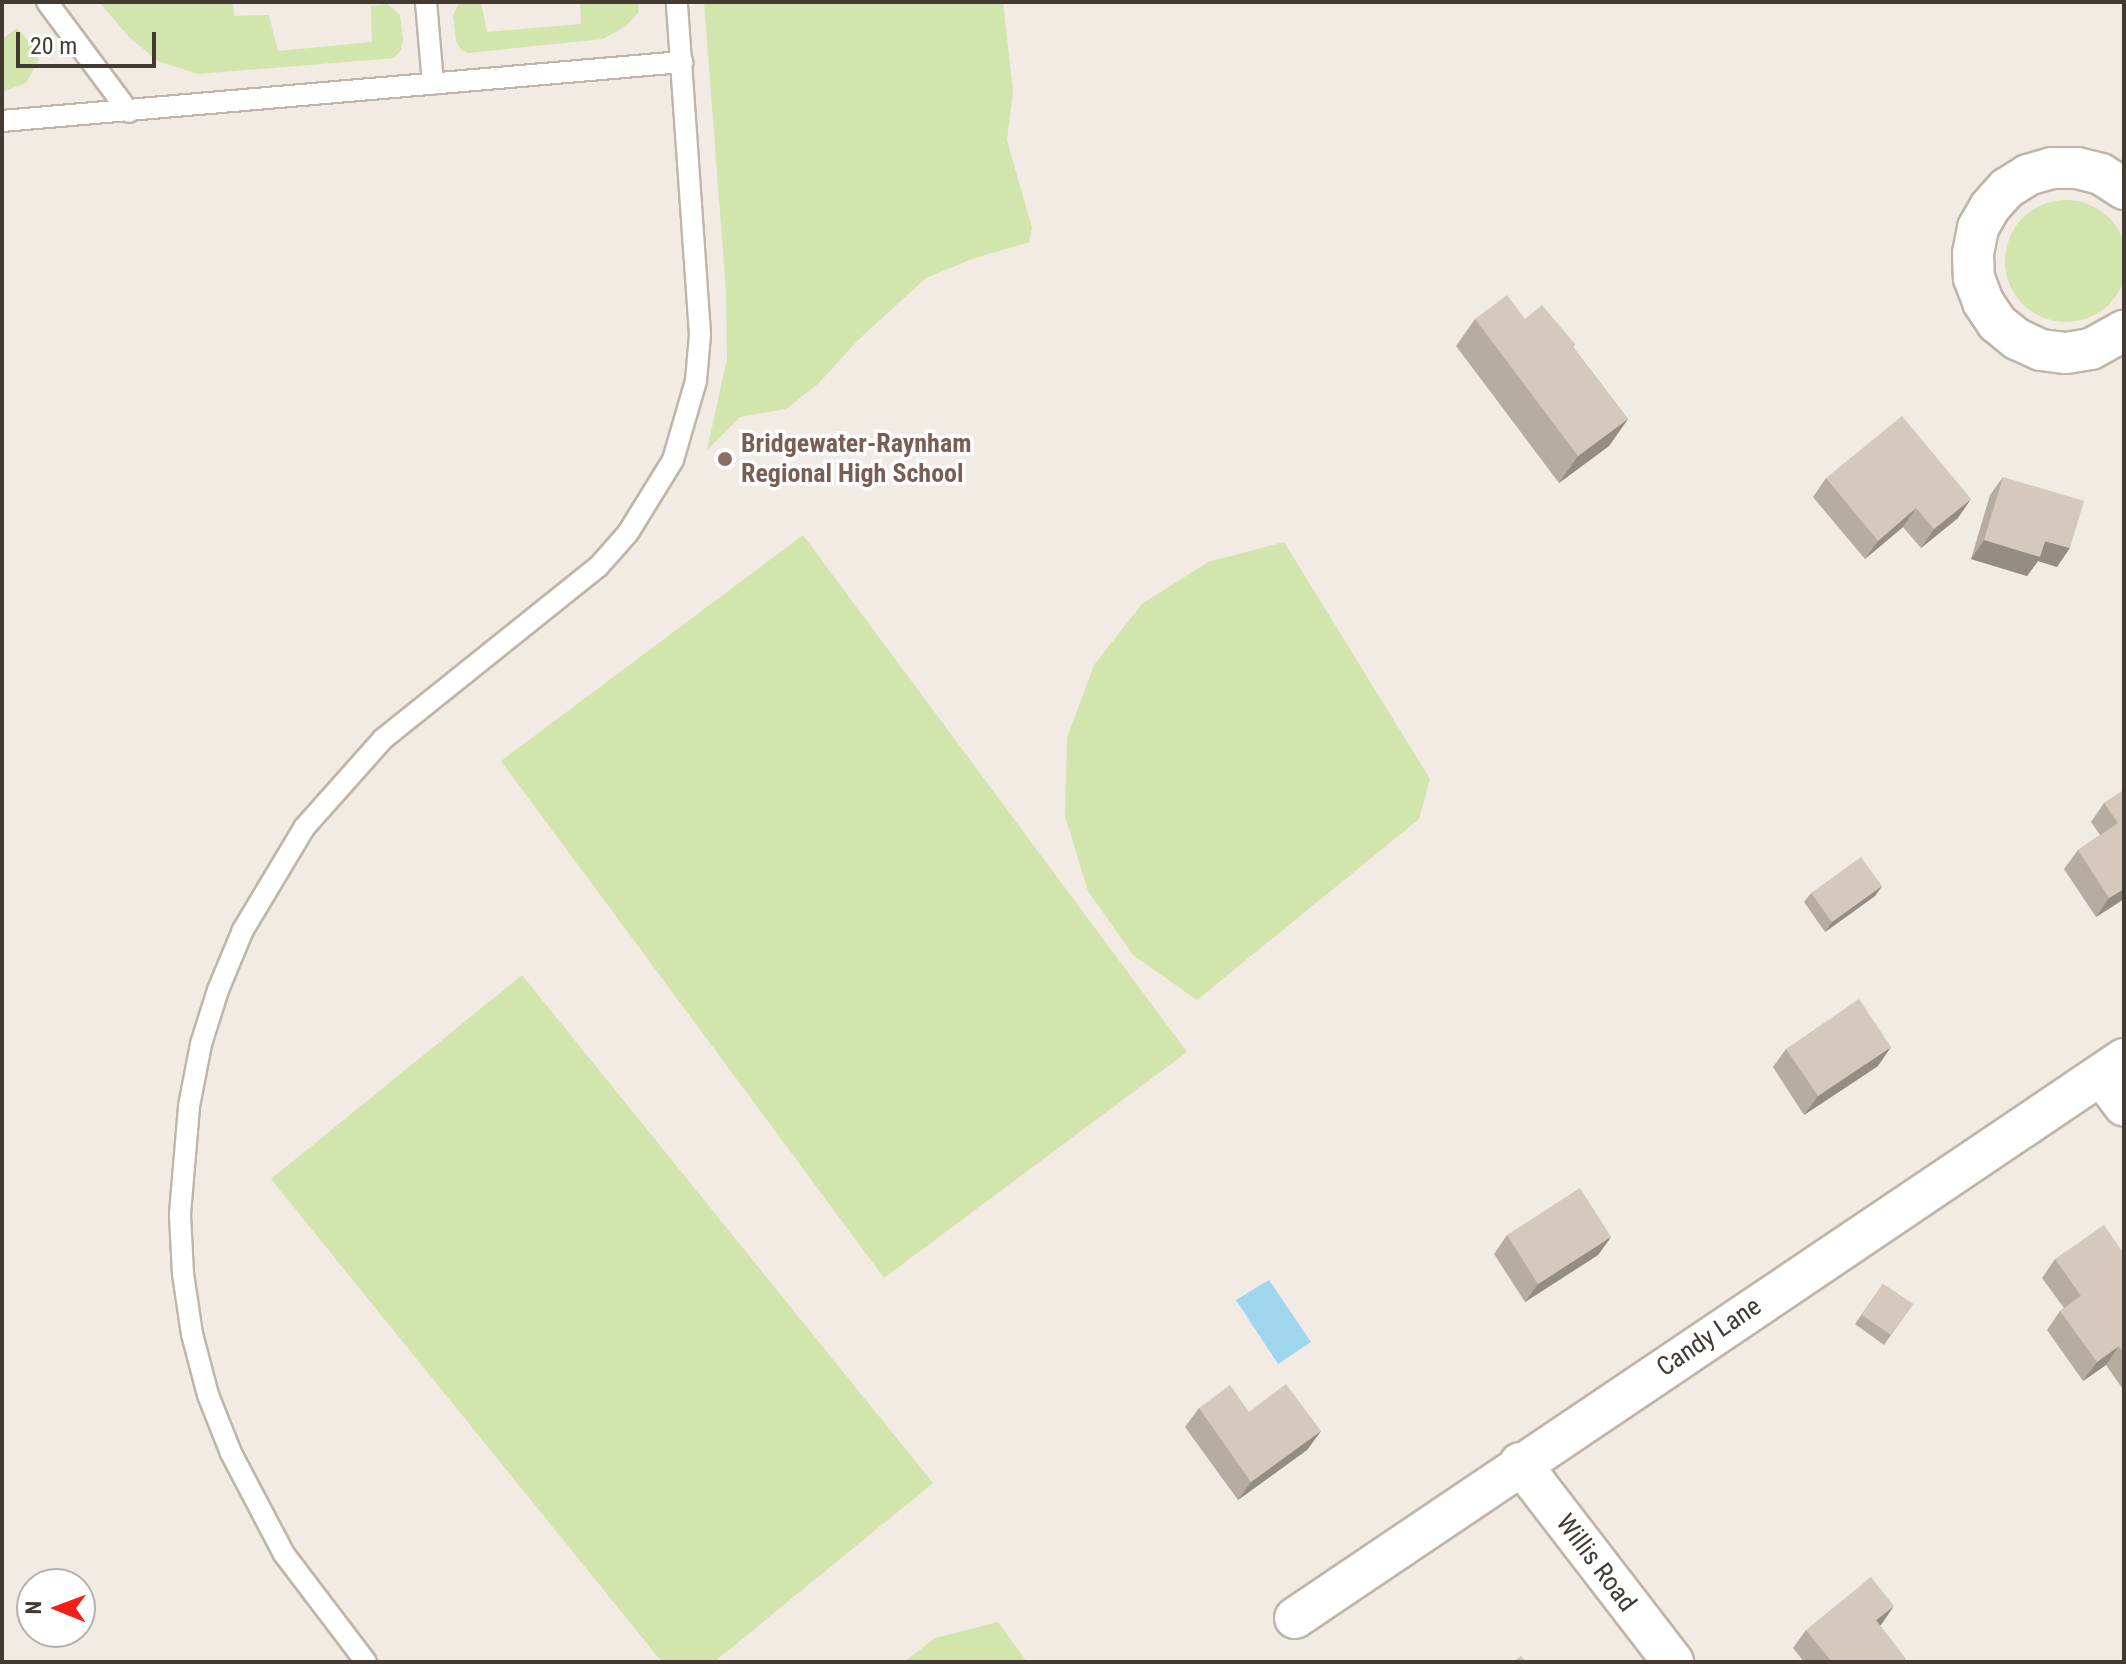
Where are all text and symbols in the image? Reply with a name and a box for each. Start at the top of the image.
scale bar [20,16,160,66]
text: 20 m [30,32,77,60]
place label: Bridgewater-Raynham Regional High School [741,428,971,490]
marker: Bridgewater-Raynham Regional High School [716,450,734,468]
street label: Candy Lane [1651,1291,1767,1383]
street label: Willis Road [1549,1508,1643,1618]
north arrow [16,1568,96,1648]
text: N [21,1601,46,1615]

